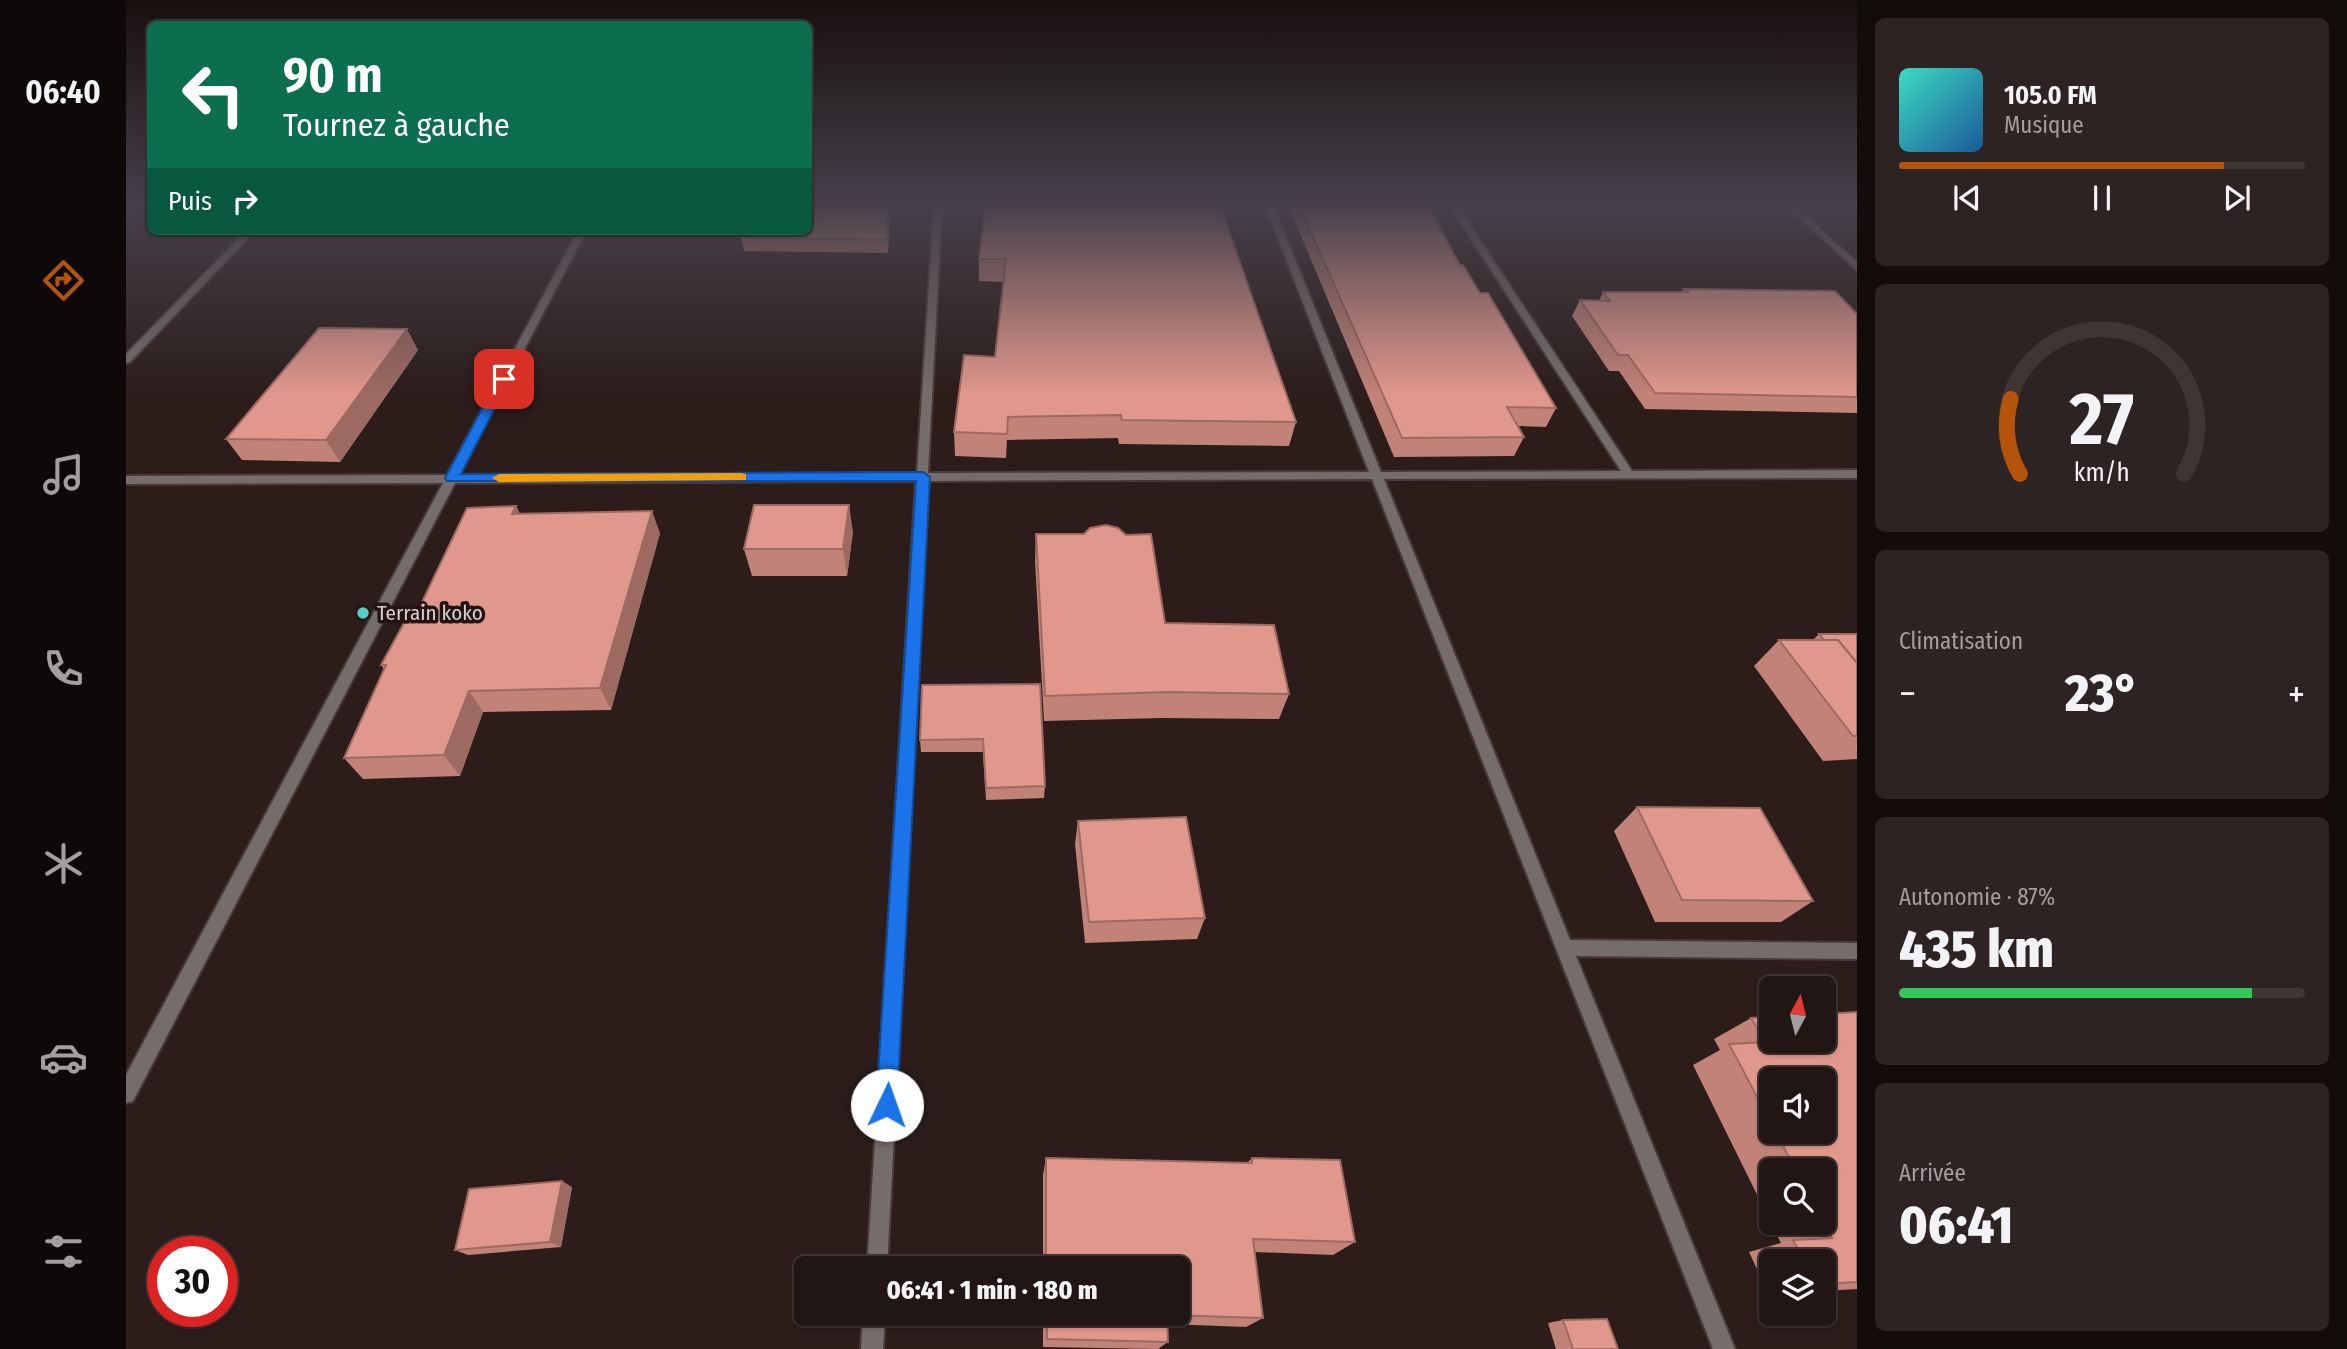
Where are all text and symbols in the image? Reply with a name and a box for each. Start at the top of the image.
text: 90 m [283,46,383,105]
icon: left [168,49,259,140]
text: 06:40 [25,73,101,111]
text: 105.0 FM [2004,80,2097,111]
text: Tournez à gauche [283,106,510,144]
text: Musique [2004,111,2084,139]
icon: previous [1948,179,1986,217]
icon: pause [2083,179,2121,217]
icon: next [2218,179,2256,217]
icon: right [226,182,264,220]
text: Puis [168,186,212,217]
icon: directions [39,256,88,305]
pin [474,349,534,409]
icon: arrive [485,360,523,398]
text: 27 [2069,377,2134,464]
icon: music [39,450,88,499]
text: km/h [2074,458,2130,488]
place label: Terrain koko [377,600,483,626]
marker: Terrain koko [355,605,371,621]
text: Climatisation [1899,627,2023,655]
icon: phone [39,644,88,693]
text: 23° [2065,662,2139,725]
text: − [1899,671,1916,717]
text: + [2288,671,2305,717]
icon: climate [39,839,88,888]
text: Autonomie · 87% [1899,883,2055,911]
text: 435 km [1899,918,2054,981]
north arrow [1759,976,1836,1054]
map controls [1759,976,1836,1326]
icon: car [39,1033,88,1082]
button: sound [1759,1067,1836,1144]
position arrow [850,1068,924,1142]
button: search [1759,1158,1836,1235]
text: Arrivée [1899,1159,1966,1187]
text: 06:41 [1899,1194,2013,1257]
icon: filters [39,1227,88,1276]
speed limit sign: 30 [147,1236,238,1327]
button: layers [1759,1249,1836,1326]
text: 06:41 · 1 min · 180 m [886,1275,1098,1306]

